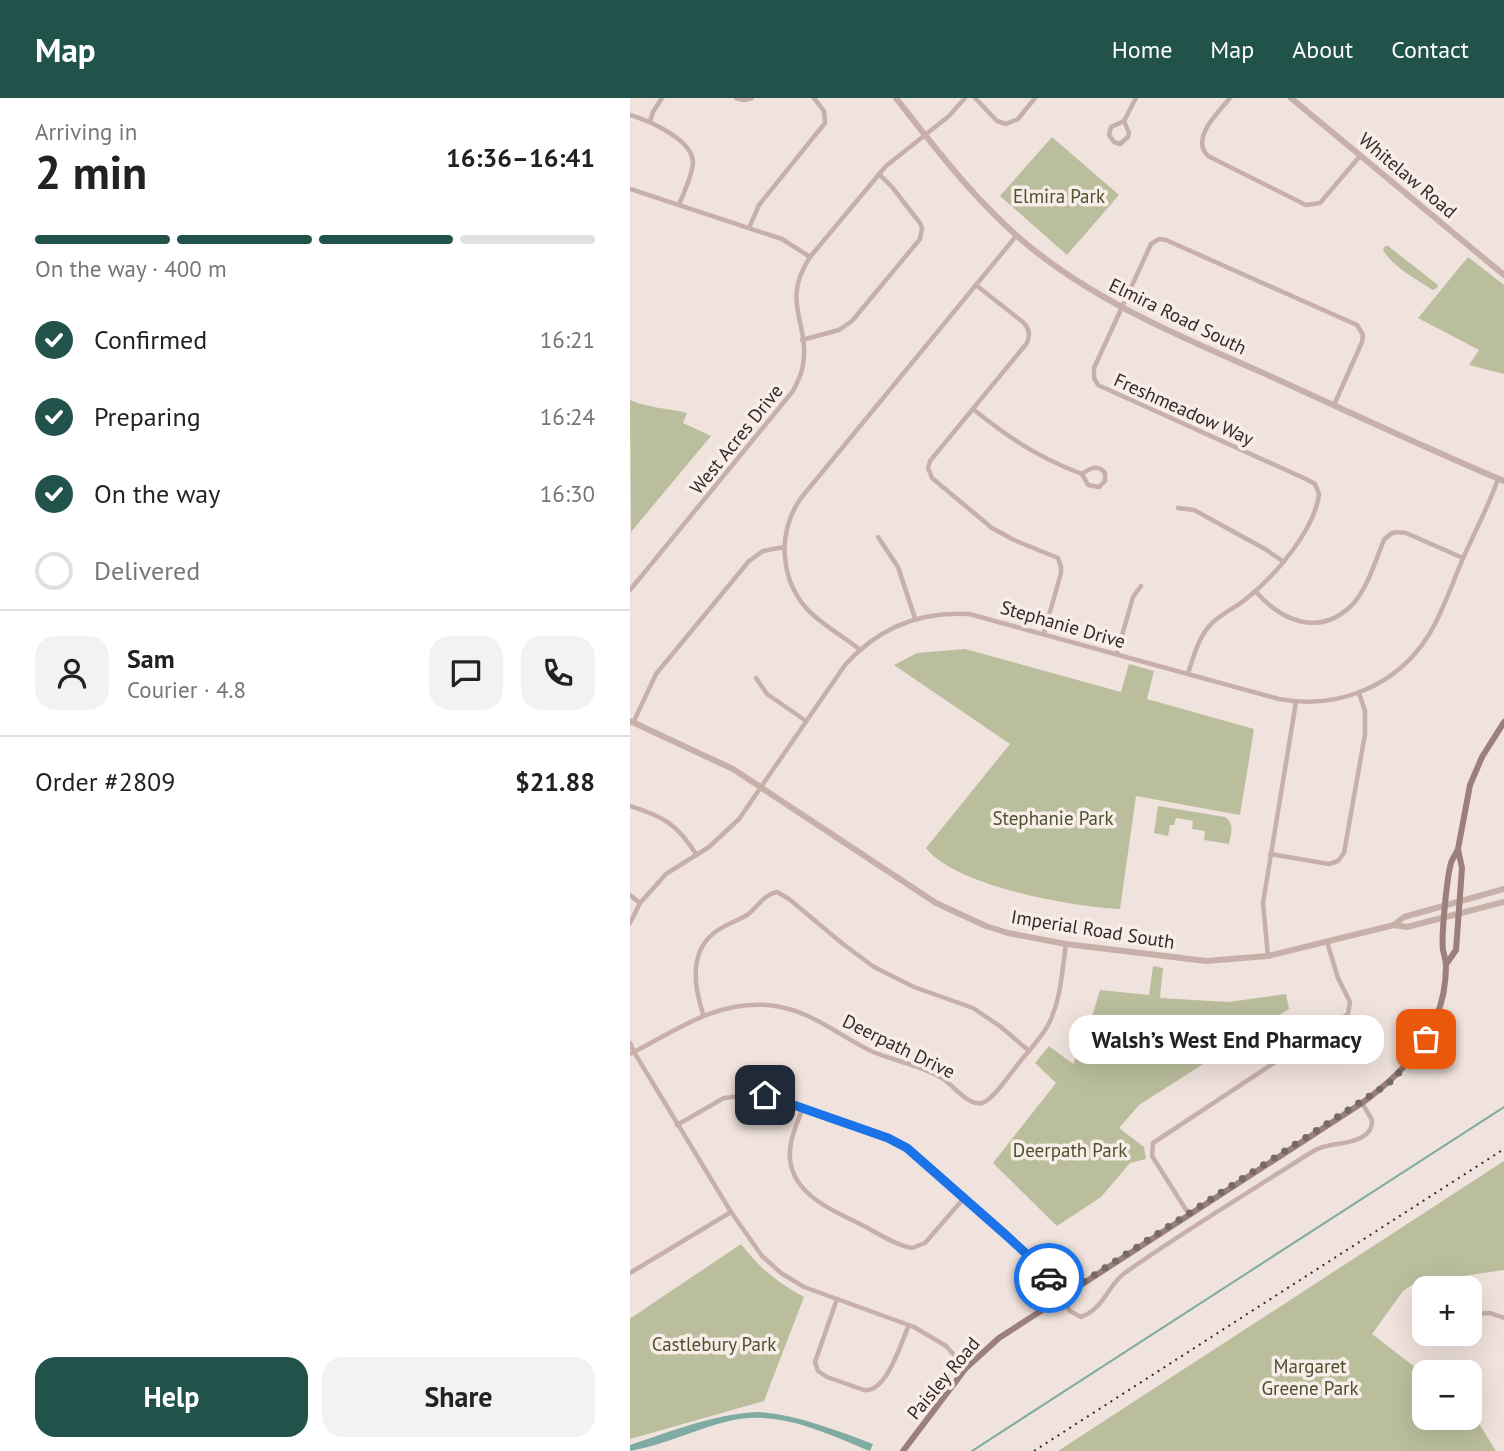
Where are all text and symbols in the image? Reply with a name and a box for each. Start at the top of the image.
text: Map [35,28,96,71]
text: Home [1112,34,1172,65]
text: Map [1210,34,1254,65]
text: About [1292,34,1353,65]
text: Contact [1391,34,1469,65]
text: Arriving in [35,117,137,146]
street label: Whitelaw Road [1354,127,1462,223]
text: 16:36–16:41 [446,141,595,174]
text: 2 min [35,142,147,202]
park label: Elmira Park [1013,184,1105,208]
text: On the way · 400 m [35,254,227,283]
street label: Elmira Road South [1105,272,1251,360]
icon: check [35,321,73,359]
text: Confirmed [94,323,207,356]
text: 16:21 [540,325,595,354]
street label: Freshmeadow Way [1110,367,1258,451]
street label: West Acres Drive [684,379,788,499]
icon: check [35,398,73,436]
text: Preparing [94,400,201,433]
text: 16:24 [540,402,595,431]
icon: check [35,475,73,513]
text: On the way [94,477,220,510]
text: 16:30 [540,479,595,508]
text: Delivered [94,554,200,587]
street label: Stephanie Drive [998,595,1128,653]
button: person [35,636,109,710]
button: chat [429,636,503,710]
button: phone [521,636,595,710]
text: Sam [127,642,175,675]
text: Courier · 4.8 [127,675,246,704]
text: Order #2809 [35,765,175,798]
text: $21.88 [515,765,595,798]
park label: Stephanie Park [992,806,1114,830]
street label: Imperial Road South [1010,904,1176,954]
street label: Deerpath Drive [839,1008,959,1084]
pin [1396,1009,1456,1069]
callout: Walsh’s West End Pharmacy [1069,1014,1384,1063]
icon: bag [1407,1020,1445,1058]
text: Walsh’s West End Pharmacy [1092,1025,1361,1054]
pin [735,1065,795,1125]
icon: home [746,1076,784,1114]
park label: Deerpath Park [1013,1138,1127,1162]
courier [1014,1243,1084,1313]
icon: car [1030,1259,1068,1297]
map controls [1412,1276,1482,1430]
button: + [1412,1276,1482,1346]
park label: Castlebury Park [652,1332,776,1356]
street label: Paisley Road [901,1332,985,1424]
park label: Margaret Greene Park [1261,1354,1359,1400]
button: Help [35,1357,308,1437]
button: Share [322,1357,595,1437]
button: − [1412,1360,1482,1430]

